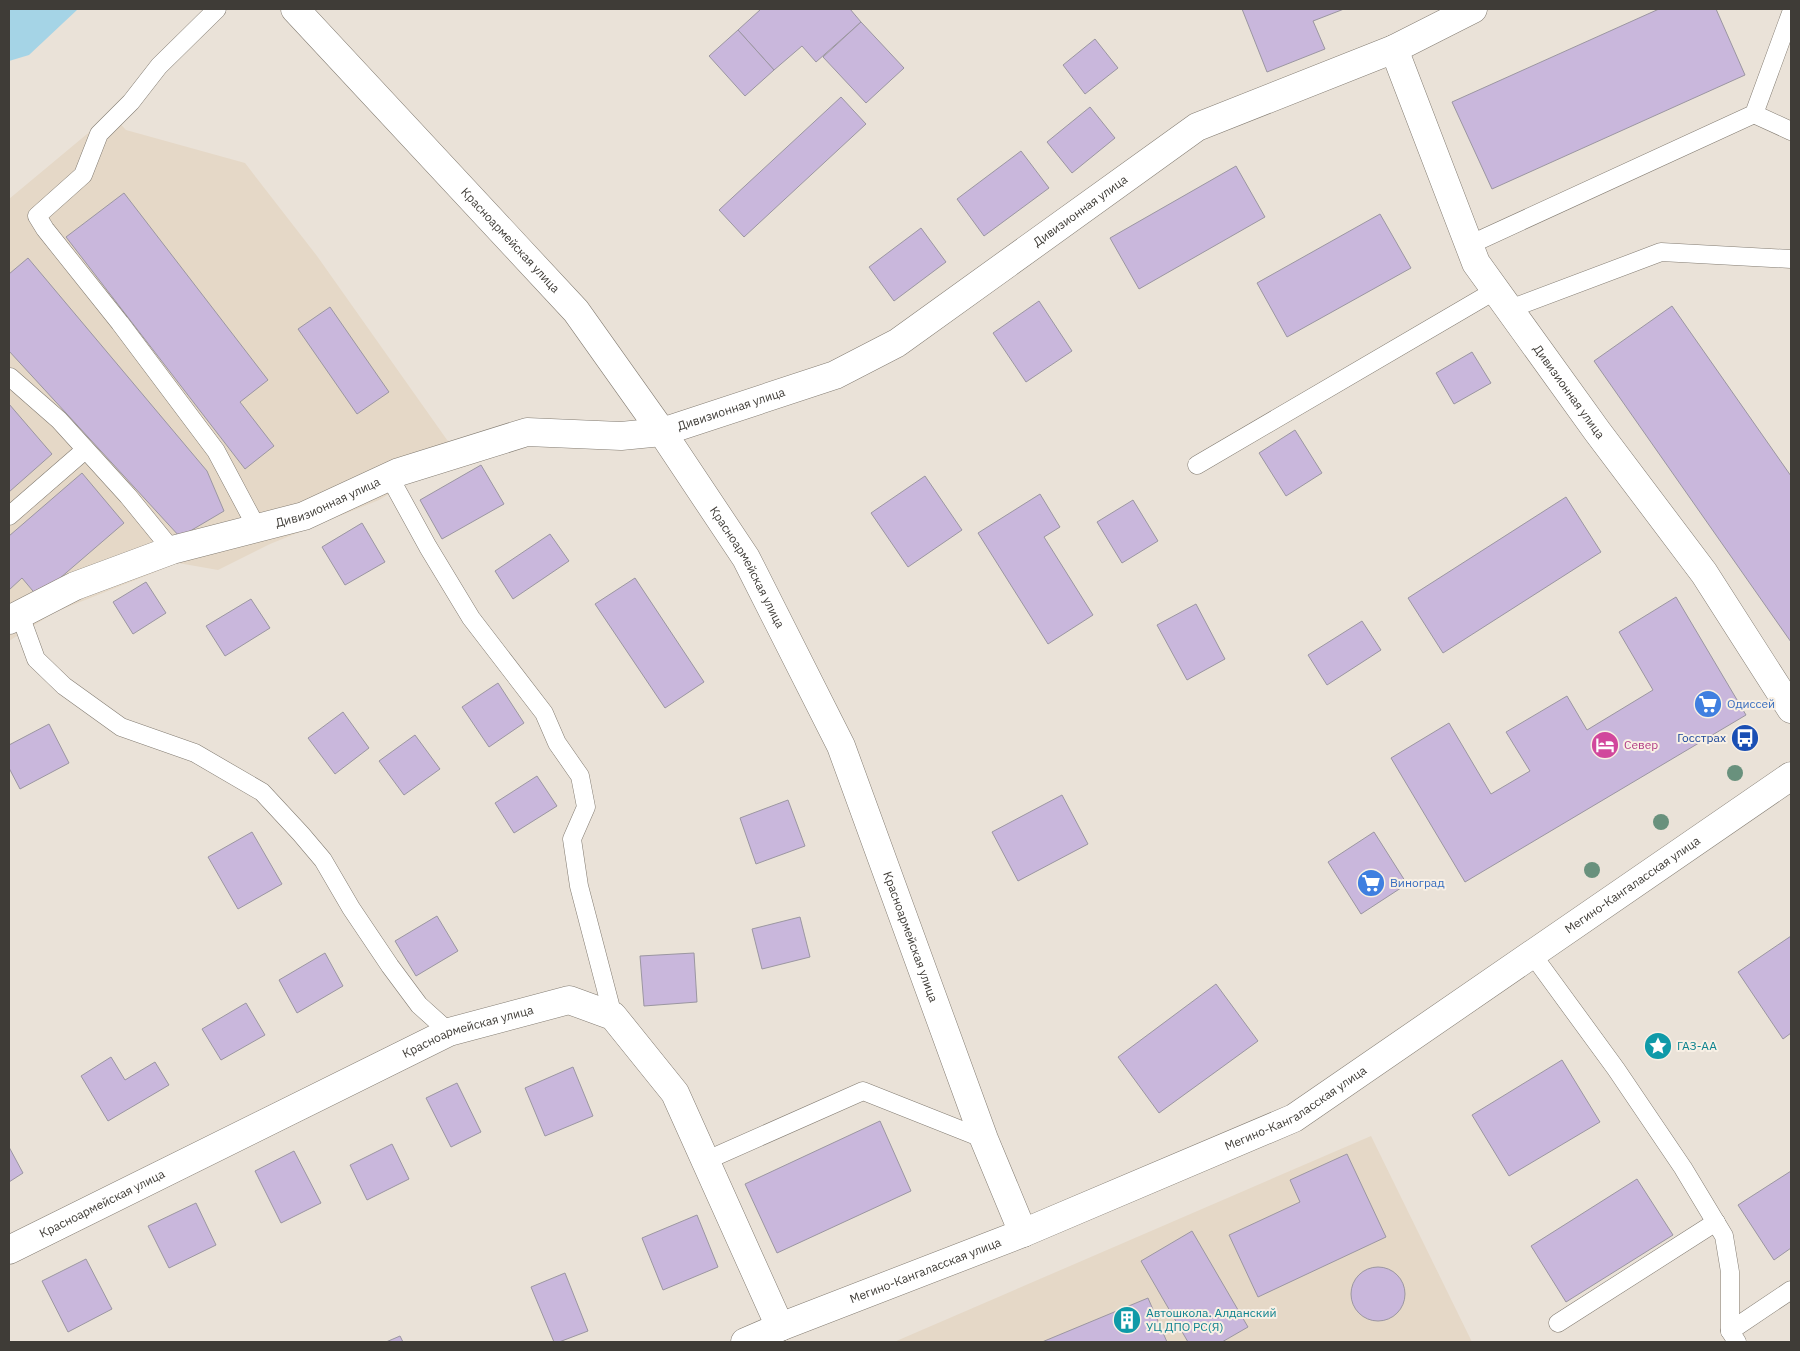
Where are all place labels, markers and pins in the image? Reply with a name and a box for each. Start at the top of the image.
supermarket icon: Одиссей [1693,689,1723,719]
place label: Одиссей [1727,696,1775,711]
bus stop icon: Госстрах [1730,723,1760,753]
hotel icon: Север [1590,730,1620,760]
place label: Госстрах [1677,730,1726,745]
place label: Север [1624,737,1658,752]
supermarket icon: Виноград [1356,868,1386,898]
place label: Виноград [1390,875,1445,890]
place icon: ГАЗ-АА [1643,1031,1673,1061]
place label: ГАЗ-АА [1677,1038,1717,1053]
building icon: Автошкола. Алданский УЦ ДПО РС(Я) [1112,1305,1142,1335]
place label: Автошкола. Алданский УЦ ДПО РС(Я) [1146,1305,1277,1334]

